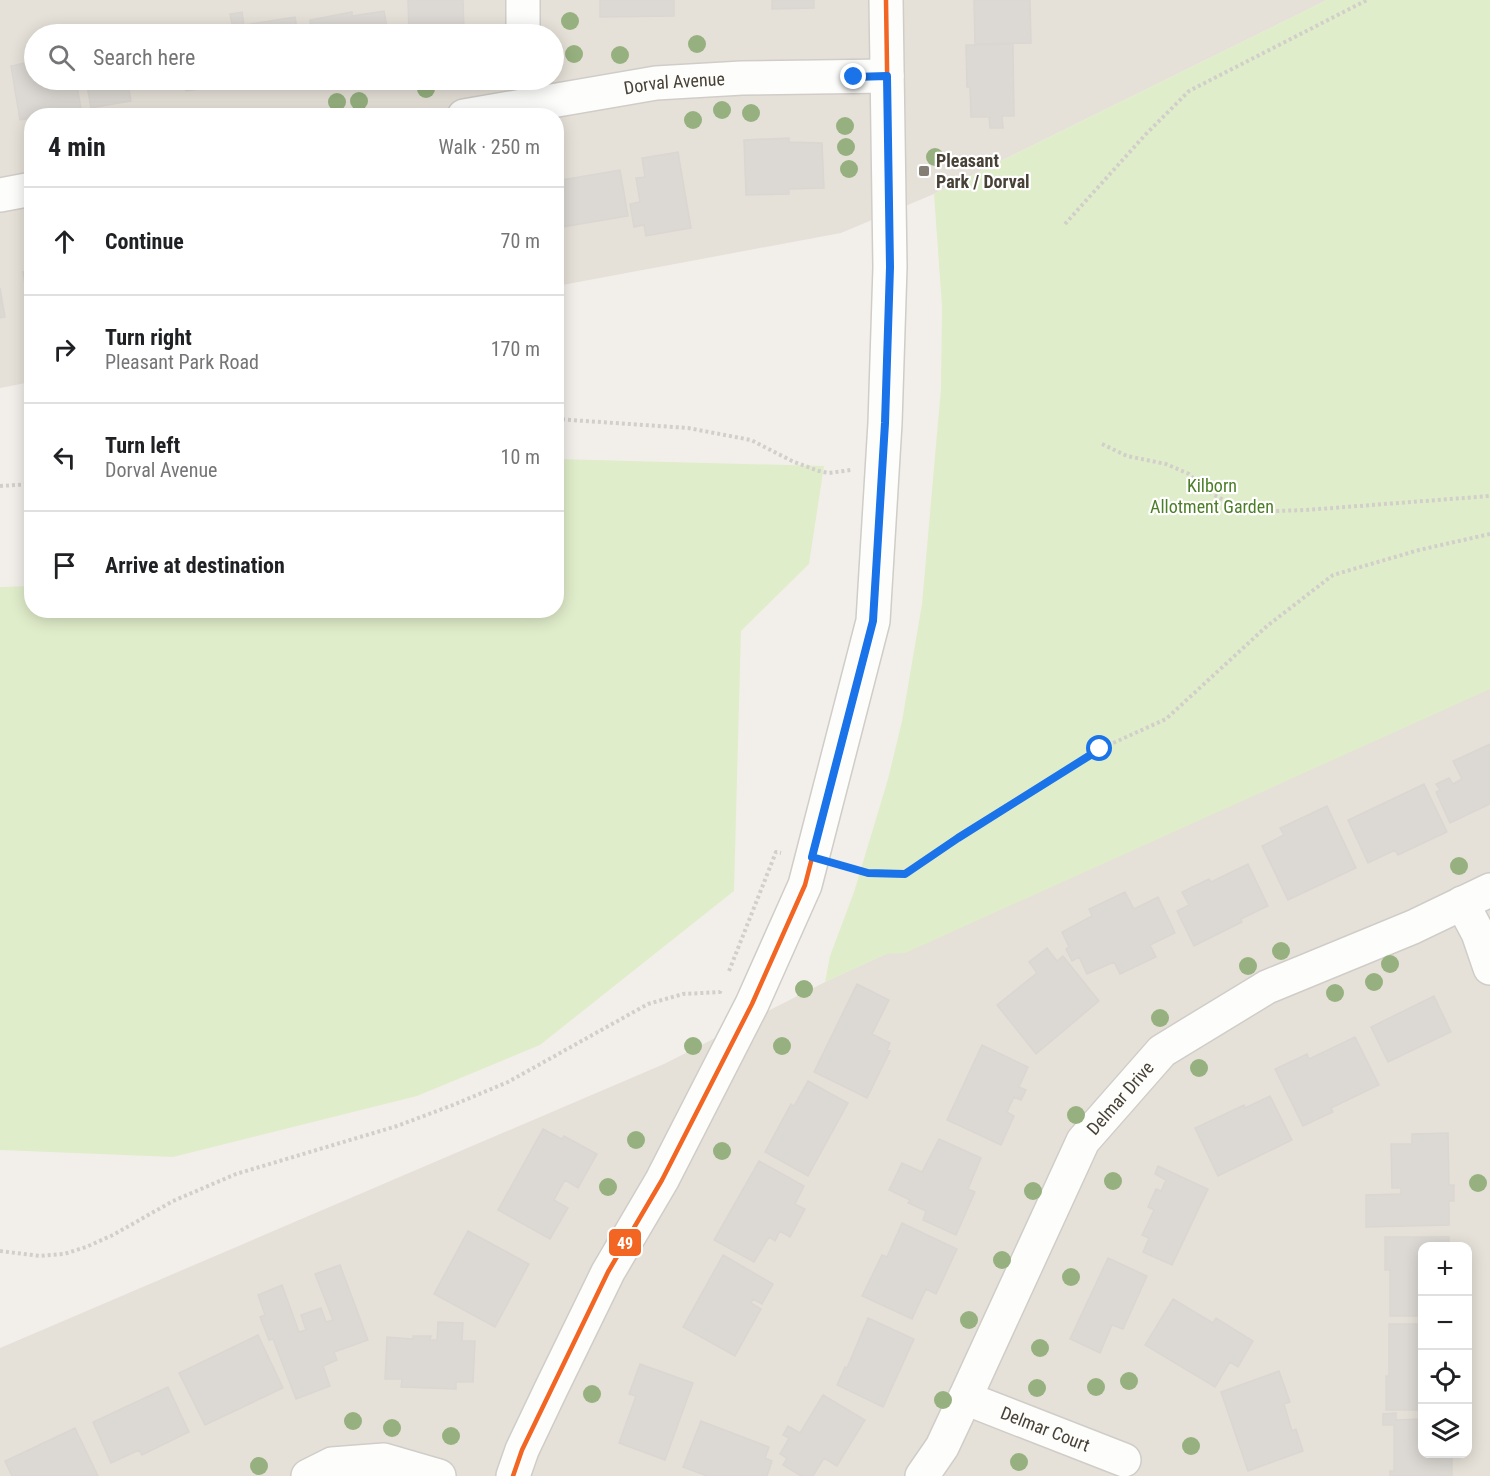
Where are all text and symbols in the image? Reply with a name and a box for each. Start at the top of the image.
search box [24,24,564,90]
icon: search [45,41,78,74]
text: Search here [93,45,195,70]
route end [840,63,866,89]
street label: Dorval Avenue [622,68,725,98]
text: 4 min [48,132,106,162]
text: Walk · 250 m [439,135,540,159]
place label: Pleasant Park / Dorval [936,150,1030,192]
marker: Pleasant Park / Dorval [917,164,931,178]
icon: ahead [48,225,81,258]
text: Continue [105,229,184,254]
text: 70 m [501,229,540,253]
text: Turn right [105,325,192,350]
icon: right [48,333,81,366]
text: 170 m [491,337,540,361]
text: Pleasant Park Road [105,350,259,374]
text: Turn left [105,433,180,458]
icon: left [48,441,81,474]
text: 10 m [501,445,540,469]
text: Dorval Avenue [105,458,217,482]
park label: Kilborn Allotment Garden [1150,475,1274,517]
icon: arrive [48,549,81,582]
text: Arrive at destination [105,553,285,578]
route start [1086,735,1112,761]
street label: Delmar Drive [1082,1057,1158,1139]
line badge: 49 [608,1228,642,1257]
text: 49 [617,1234,633,1253]
map controls [1418,1242,1472,1458]
button: + [1418,1242,1472,1296]
button: − [1418,1296,1472,1350]
button: locate [1418,1350,1472,1404]
street label: Delmar Court [998,1402,1093,1456]
button: layers [1418,1404,1472,1458]

